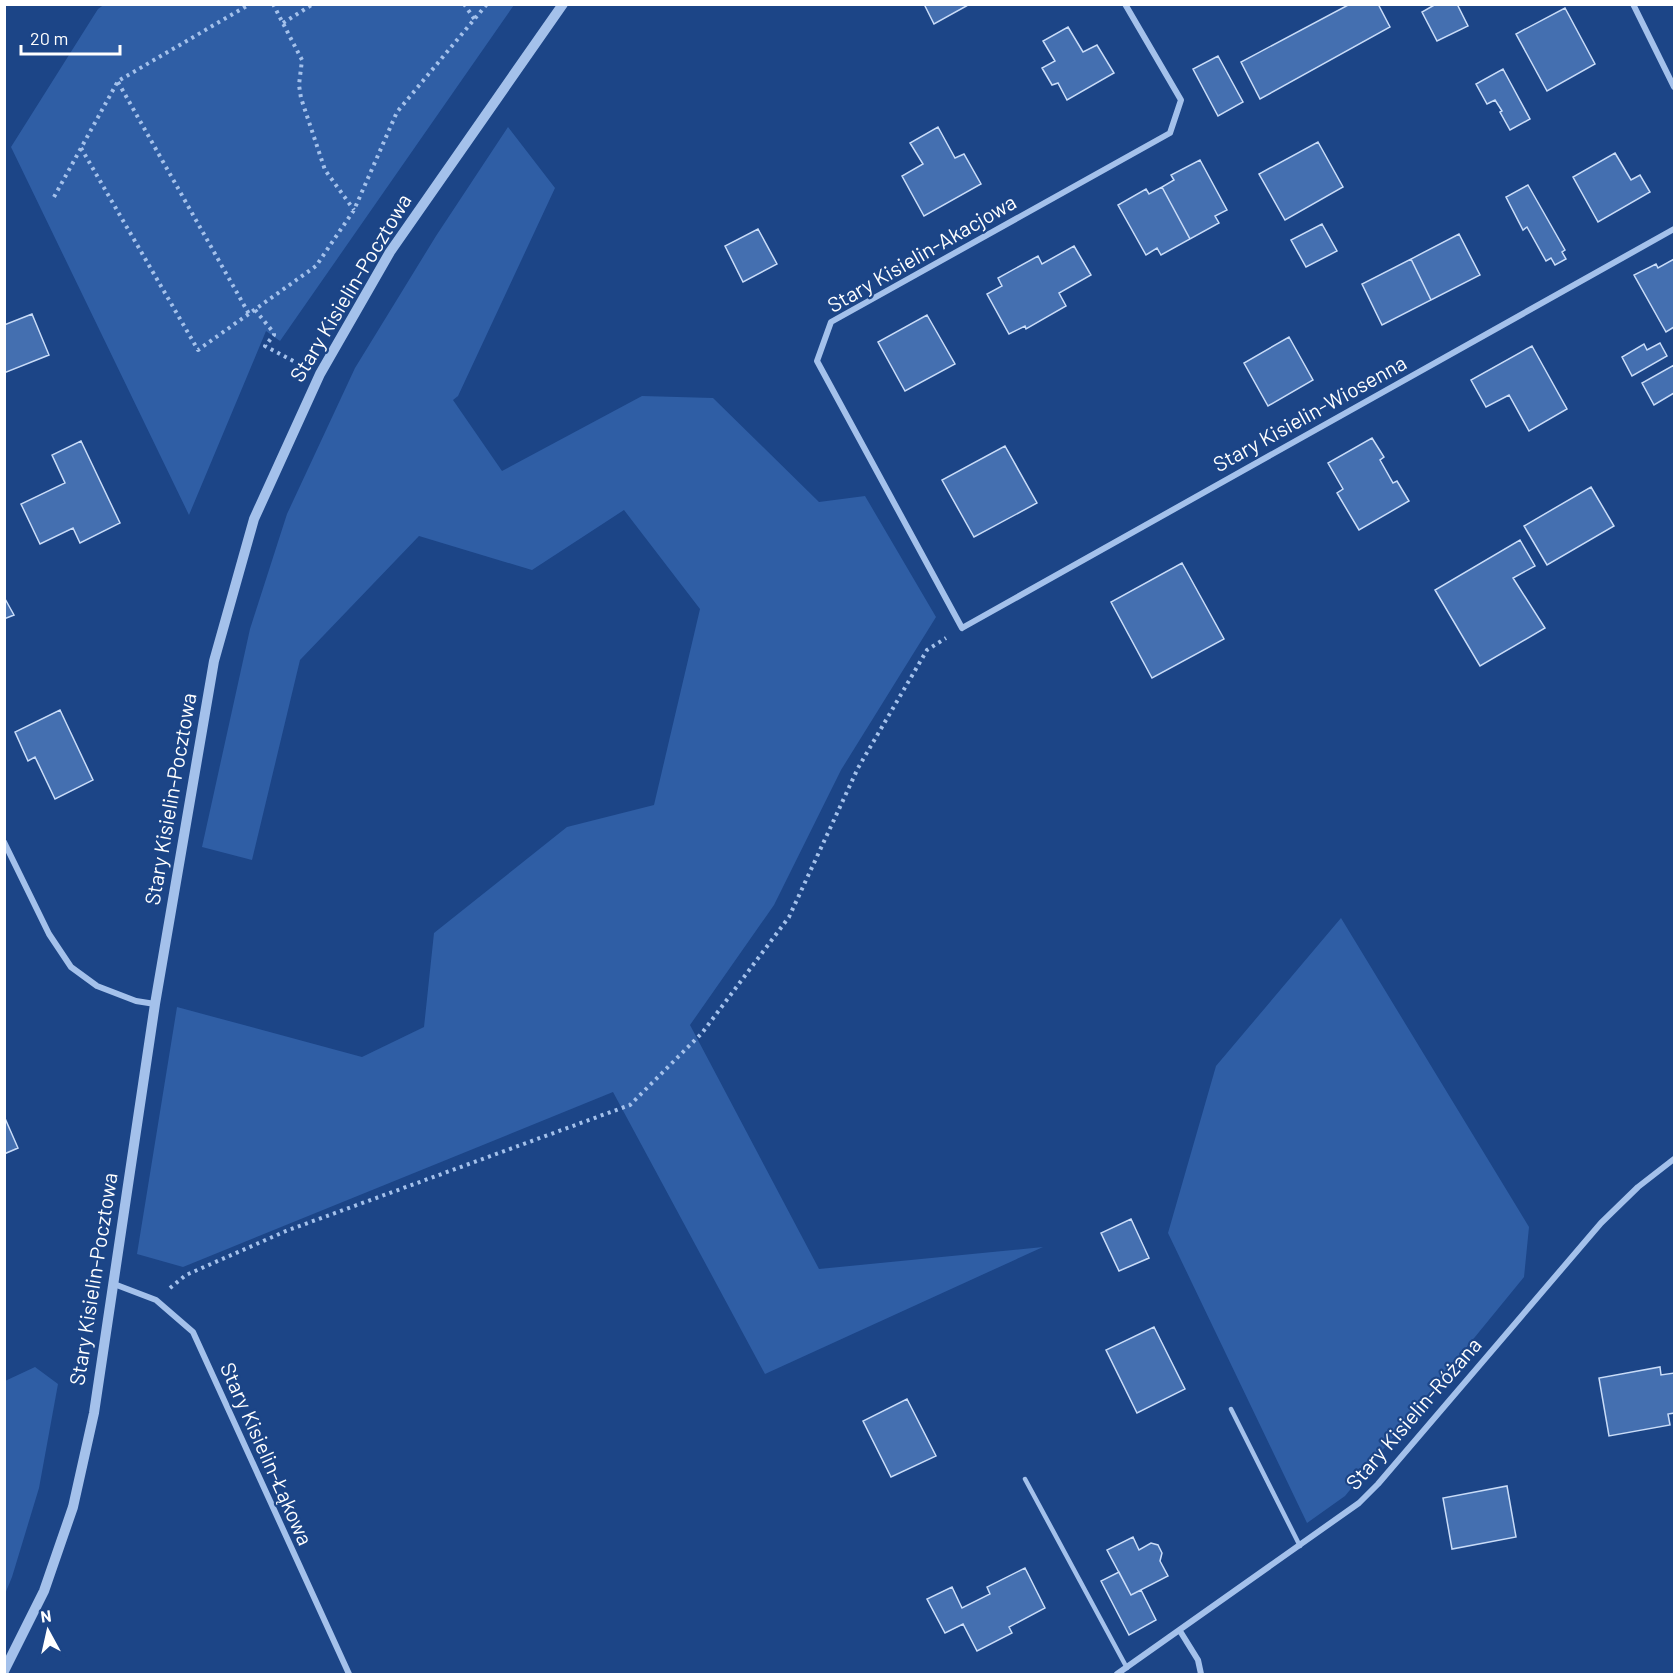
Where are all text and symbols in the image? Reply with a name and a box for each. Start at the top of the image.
scale bar [21,18,120,56]
text: 20 m [30,27,68,49]
street label: Stary Kisielin-Akacjowa [822,188,1020,317]
street label: Stary Kisielin-Pocztowa [284,189,416,386]
street label: Stary Kisielin-Wiosenna [1208,349,1410,476]
street label: Stary Kisielin-Pocztowa [139,691,201,907]
street label: Stary Kisielin-Pocztowa [63,1171,122,1387]
street label: Stary Kisielin-Różana [1340,1332,1486,1494]
street label: Stary Kisielin-Łąkowa [216,1358,319,1549]
north arrow [18,1601,78,1661]
text: N [39,1606,52,1626]

